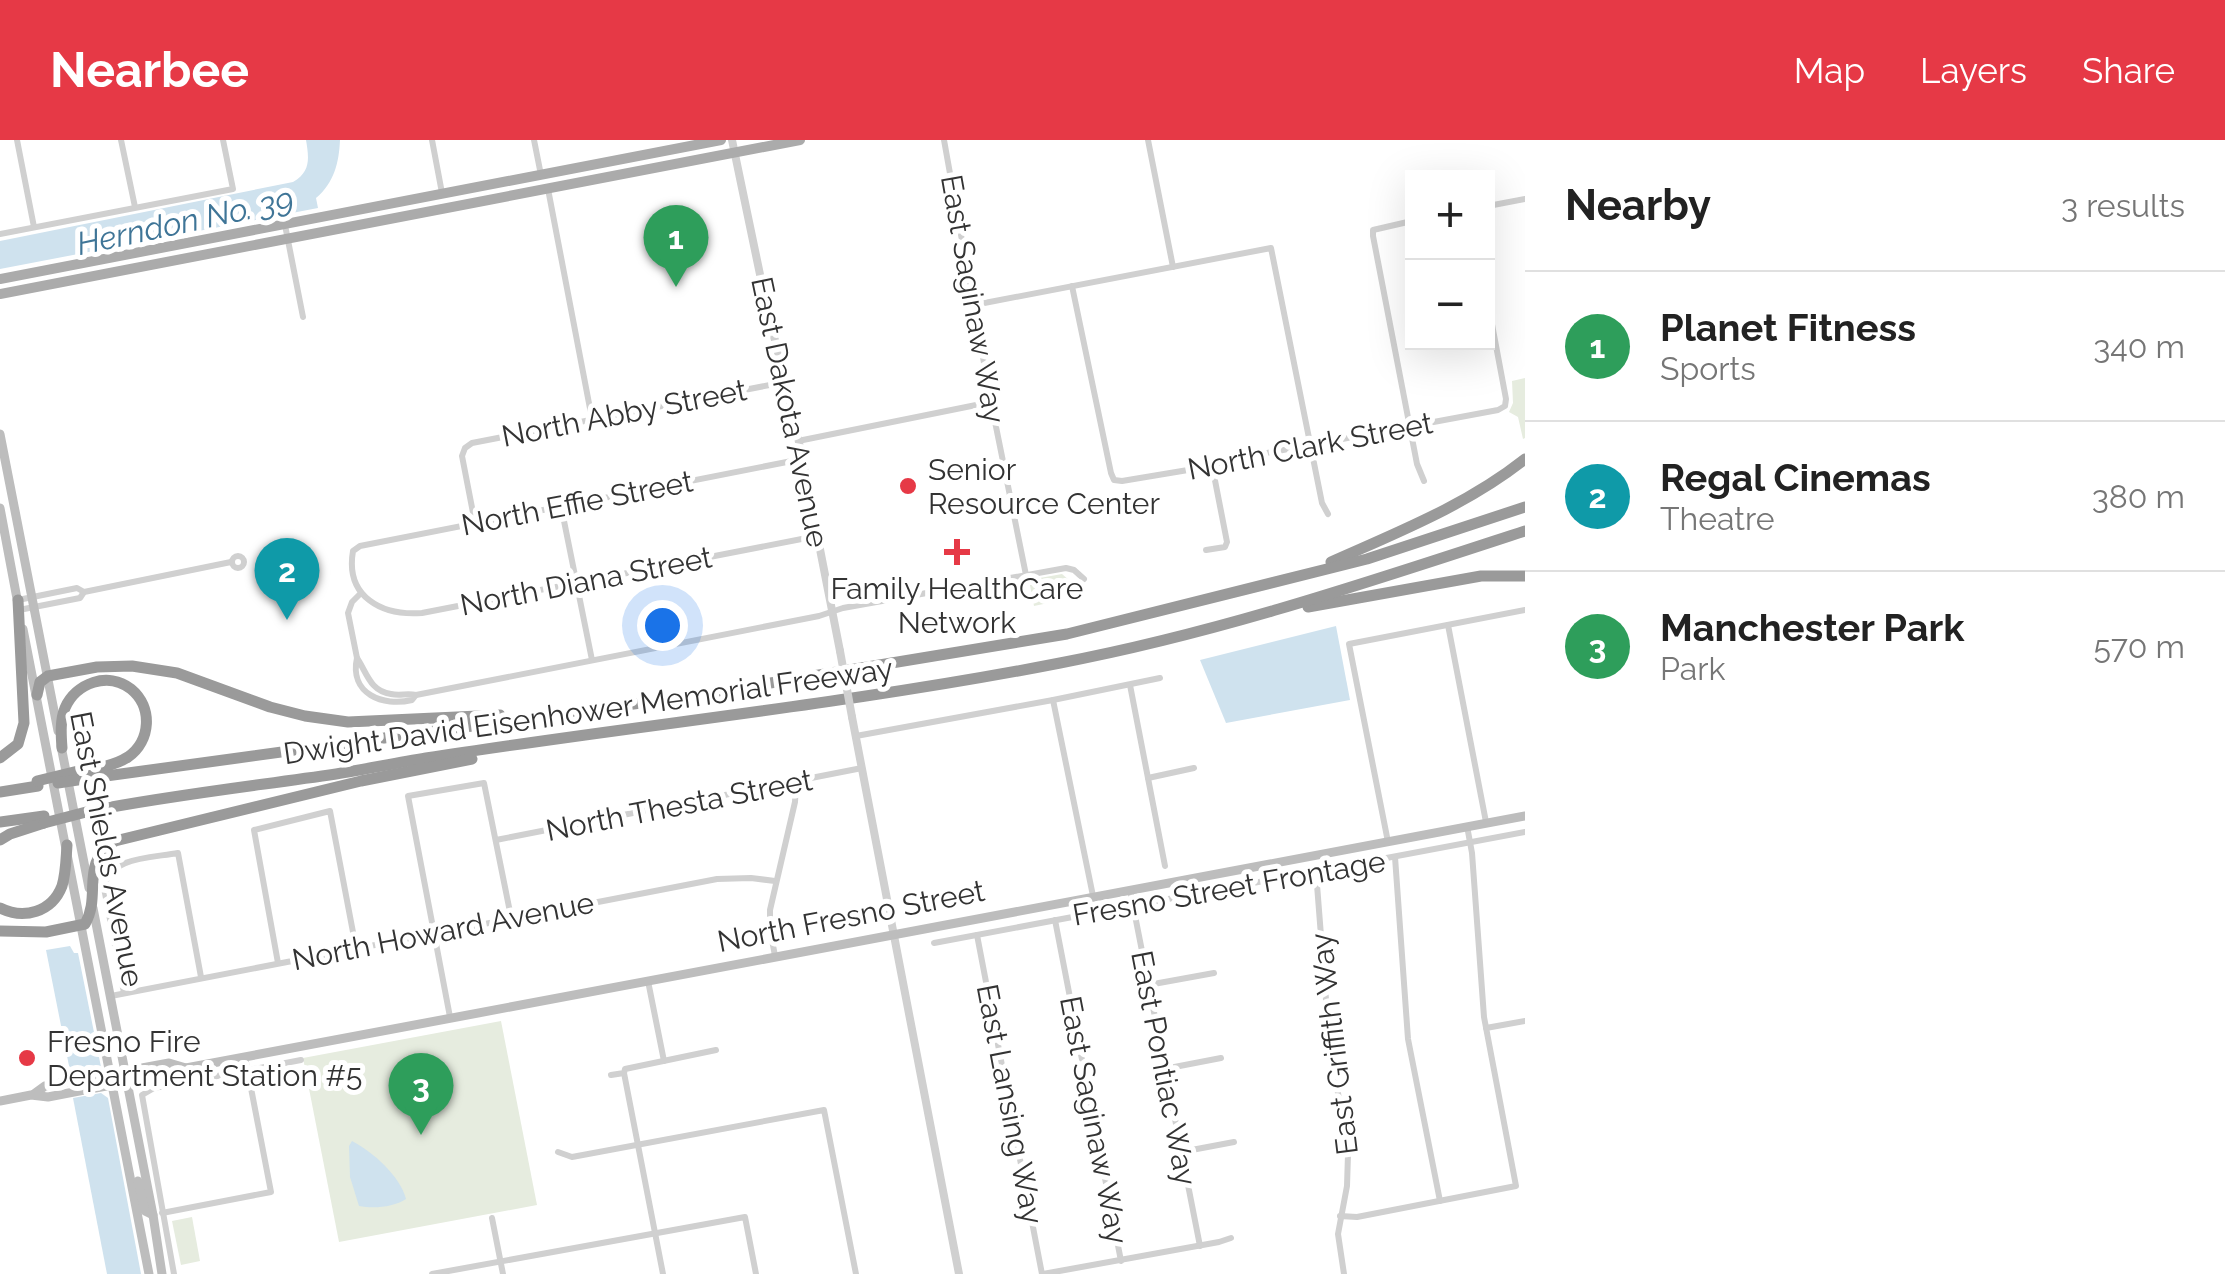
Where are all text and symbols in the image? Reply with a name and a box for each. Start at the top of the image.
text: Nearbee [50,42,249,98]
text: Map [1794,50,1865,91]
text: Layers [1920,50,2027,91]
text: Share [2082,50,2175,91]
map controls [1405,170,1495,350]
button: + [1405,170,1495,260]
street label: East Saginaw Way [934,172,1012,426]
water label: Herndon No. 39 [73,180,297,262]
text: Nearby [1565,181,1711,230]
text: 3 results [2061,187,2185,224]
pin: 1 [644,204,708,287]
button: − [1405,260,1495,350]
street label: East Dakota Avenue [744,274,836,550]
text: Planet Fitness [1660,305,1916,350]
text: 1 [1590,328,1605,365]
text: 340 m [2093,328,2185,365]
text: Sports [1660,350,1756,387]
street label: North Abby Street [499,372,749,454]
street label: North Clark Street [1185,405,1435,487]
place label: Senior Resource Center [928,452,1160,521]
text: Regal Cinemas [1660,455,1931,500]
street label: North Effie Street [458,463,696,543]
marker: Senior Resource Center [897,475,919,497]
text: 2 [1588,478,1607,515]
text: 380 m [2092,478,2185,515]
text: Theatre [1660,500,1775,537]
pin: 2 [254,538,320,620]
street label: North Diana Street [457,539,715,623]
marker: Family HealthCare Network [944,539,970,565]
place label: Family HealthCare Network [831,571,1083,640]
your location [637,600,688,651]
text: Manchester Park [1660,605,1964,650]
text: 3 [1589,628,1606,665]
text: 570 m [2094,628,2185,665]
text: Park [1660,650,1725,687]
street label: Dwight David Eisenhower Memorial Freeway [281,651,895,771]
street label: East Shields Avenue [63,708,151,990]
street label: North Thesta Street [543,762,815,848]
street label: Fresno Street Frontage [1070,843,1388,933]
street label: North Fresno Street [714,873,988,959]
street label: North Howard Avenue [289,885,597,977]
street label: East Griffith Way [1303,931,1365,1157]
street label: East Pontiac Way [1124,948,1204,1188]
street label: East Lansing Way [970,981,1050,1227]
street label: East Saginaw Way [1053,993,1135,1247]
place label: Fresno Fire Department Station #5 [47,1024,362,1093]
marker: Fresno Fire Department Station #5 [16,1047,38,1069]
pin: 3 [388,1052,454,1135]

